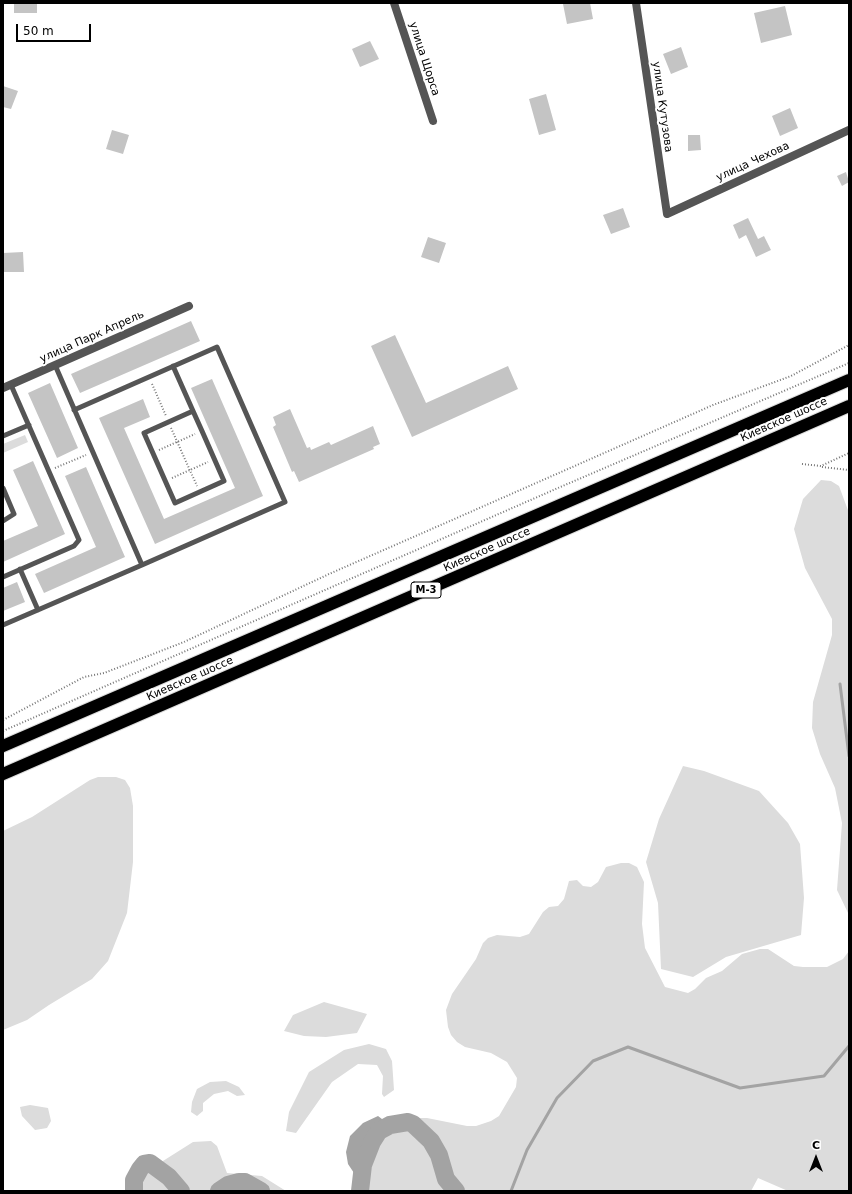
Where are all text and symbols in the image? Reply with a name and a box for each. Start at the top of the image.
scale bar [18,16,93,42]
street label: улица Щорса [406,20,442,98]
text: 50 m [23,24,54,38]
street label: улица Кутузова [649,61,675,153]
street label: улица Чехова [714,139,792,185]
street label: улица Парк Апрель [38,308,146,366]
street label: Киевское шоссе [739,395,829,445]
street label: Киевское шоссе [442,525,532,575]
road number: М-3 [411,582,441,598]
street label: Киевское шоссе [145,654,235,704]
north arrow [796,1138,836,1178]
text: С [812,1139,820,1152]

